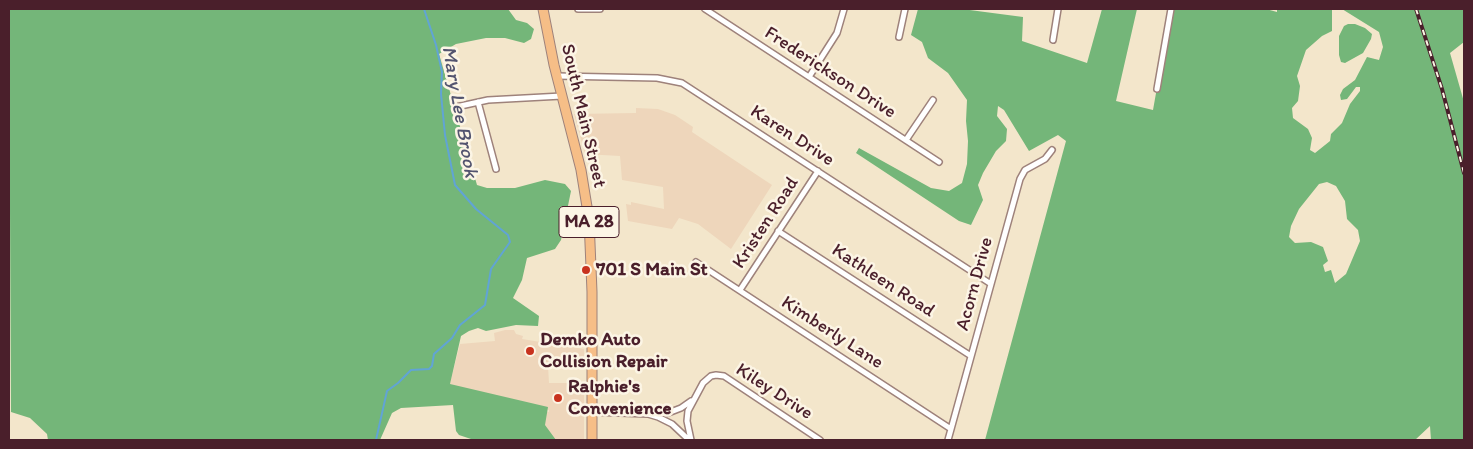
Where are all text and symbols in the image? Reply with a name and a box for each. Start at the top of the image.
street label: Frederickson Drive [760,22,900,124]
street label: South Main Street [555,42,611,190]
water label: Mary Lee Brook [436,44,482,180]
street label: Karen Drive [746,100,838,172]
street label: Kristen Road [728,173,804,273]
road number: MA 28 [559,206,619,238]
street label: Acorn Drive [952,235,998,333]
street label: Kathleen Road [827,239,939,323]
place label: 701 S Main St [596,259,708,281]
marker: 701 S Main St [580,264,592,276]
street label: Kimberly Lane [777,292,887,374]
place label: Demko Auto Collision Repair [540,329,667,373]
marker: Demko Auto Collision Repair [524,345,536,357]
street label: Kiley Drive [731,359,817,425]
place label: Ralphie's Convenience [568,376,672,420]
marker: Ralphie's Convenience [552,392,564,404]

